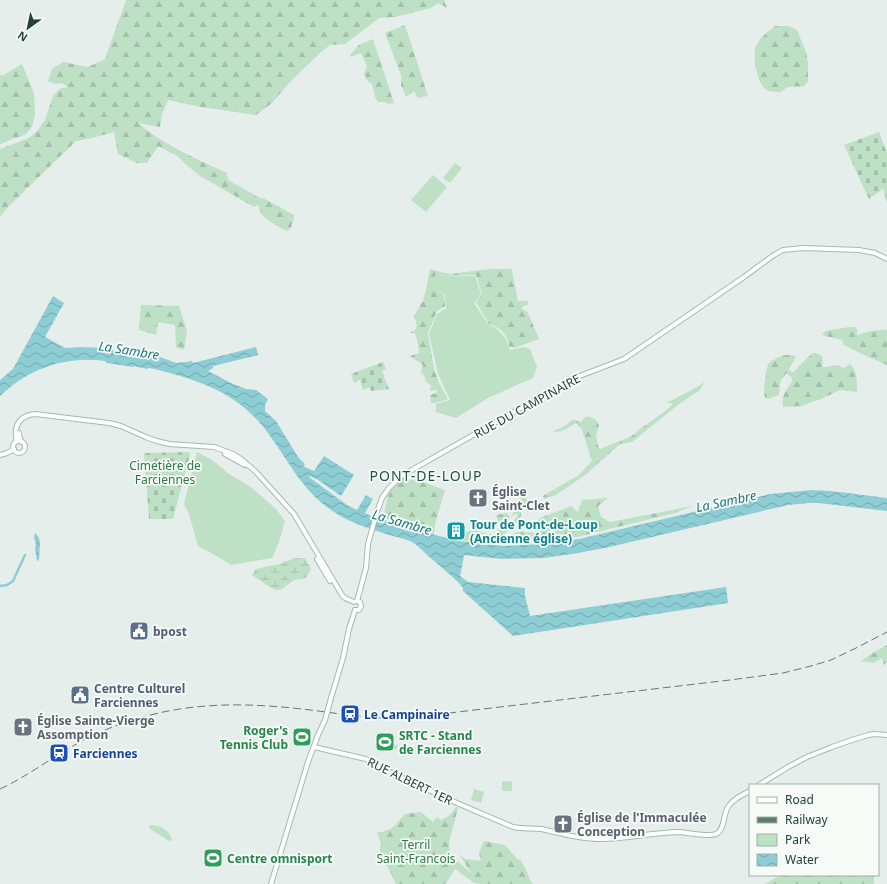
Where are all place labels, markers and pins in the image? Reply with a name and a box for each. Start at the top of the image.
place label: Église Saint-Clet [492,483,550,514]
church icon: Église Saint-Clet [467,487,489,509]
place label: Tour de Pont-de-Loup (Ancienne église) [470,516,598,547]
building icon: Tour de Pont-de-Loup (Ancienne église) [445,520,467,542]
public building icon: bpost [128,620,150,642]
place label: bpost [153,623,187,640]
place label: Centre Culturel Farciennes [94,680,185,711]
public building icon: Centre Culturel Farciennes [69,684,91,706]
station icon: Le Campinaire [339,703,361,725]
place label: Le Campinaire [364,706,450,723]
place label: Église Sainte-Vierge Assomption [37,712,155,743]
church icon: Église Sainte-Vierge Assomption [12,716,34,738]
place label: Roger's Tennis Club [220,722,288,753]
sports icon: Roger's Tennis Club [291,726,313,748]
place label: SRTC - Stand de Farciennes [399,727,482,758]
sports icon: SRTC - Stand de Farciennes [374,731,396,753]
station icon: Farciennes [48,742,70,764]
place label: Farciennes [73,745,138,762]
place label: Église de l'Immaculée Conception [577,809,707,840]
church icon: Église de l'Immaculée Conception [552,813,574,835]
sports icon: Centre omnisport [202,847,224,869]
place label: Centre omnisport [227,850,333,867]

